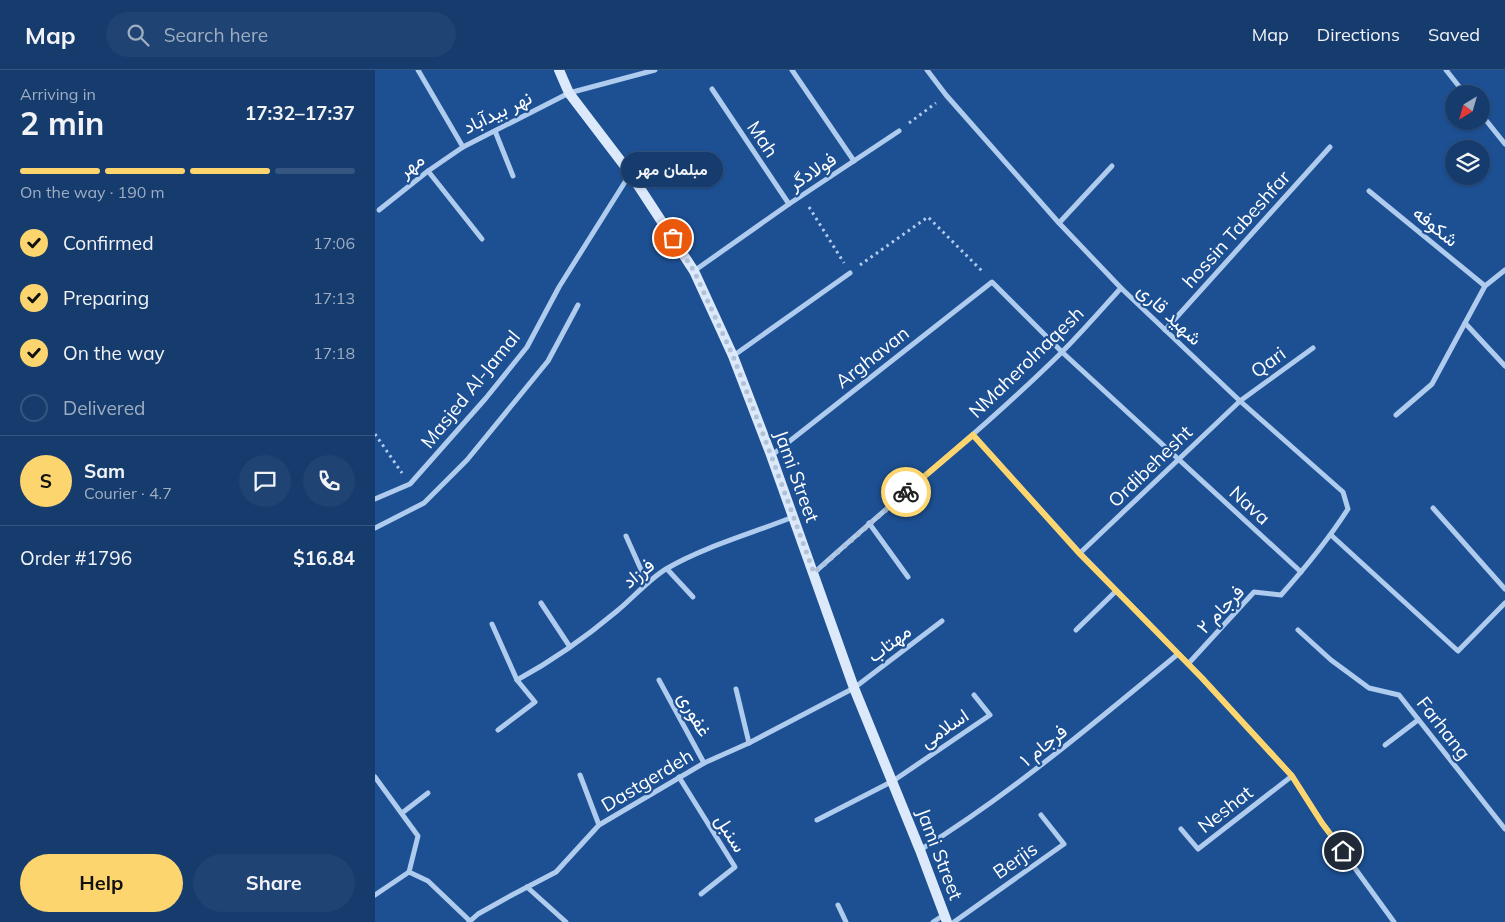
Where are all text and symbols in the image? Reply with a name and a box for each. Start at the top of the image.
search box [106,12,456,57]
text: Map [25,20,76,50]
icon: search [124,21,152,49]
text: Search here [164,23,268,47]
text: Map [1252,23,1289,46]
text: Directions [1317,23,1400,46]
text: Saved [1428,23,1480,46]
text: Arriving in [20,84,96,104]
street label: نهر بیدآباد [459,85,535,139]
north arrow [1445,85,1490,130]
map controls [1445,85,1490,185]
text: 17:32–17:37 [245,101,355,125]
text: 2 min [20,103,104,143]
street label: Mah [742,116,784,162]
button: layers [1445,140,1490,185]
street label: مهر [392,147,429,183]
street label: فولادگر [783,147,841,196]
callout: مبلمان مهر [622,153,724,188]
text: مبلمان مهر [636,159,708,179]
street label: hossin Tabeshfar [1177,165,1295,293]
text: On the way · 190 m [20,182,165,202]
street label: شکوفه [1408,200,1464,252]
pin [652,217,694,259]
icon: bag [659,224,687,252]
icon: check [20,229,48,257]
text: Confirmed [63,231,154,255]
text: 17:06 [313,233,355,253]
street label: شهید قاری [1133,278,1207,350]
icon: check [20,284,48,312]
text: Preparing [63,286,149,310]
text: 17:13 [313,288,355,308]
street label: NMaherolnaqesh [964,301,1088,423]
street label: Arghavan [830,321,914,393]
street label: Masjed Al-Jamal [415,325,525,453]
icon: check [20,339,48,367]
text: On the way [63,341,165,365]
street label: Qari [1246,341,1290,383]
text: 17:18 [313,343,355,363]
text: Delivered [63,396,145,420]
street label: Ordibehesht [1103,420,1197,512]
street label: Jami Street [769,427,825,526]
button: chat [239,455,291,507]
button: phone [303,455,355,507]
text: Sam [84,459,125,483]
courier [881,467,931,517]
text: S [40,469,52,493]
icon: bike [892,478,920,506]
street label: Nava [1225,480,1275,530]
text: Courier · 4.7 [84,483,172,503]
text: Order #1796 [20,546,132,570]
text: $16.84 [293,546,355,570]
street label: فرزاد [617,553,659,593]
street label: فرجام ۲ [1191,580,1250,639]
street label: مهتاب [862,619,916,667]
street label: غفوری [673,687,717,741]
street label: Farhang [1412,692,1476,764]
street label: اسلامی [915,703,973,753]
street label: فرجام ۱ [1014,719,1072,772]
street label: Dastgerdeh [597,743,697,817]
street label: Neshat [1193,780,1258,838]
street label: Jami Street [912,805,969,904]
street label: سنبل [710,809,752,857]
pin [1322,830,1364,872]
street label: Berjis [988,836,1042,884]
icon: home [1329,837,1357,865]
button: Help [20,854,183,912]
button: Share [193,854,355,912]

